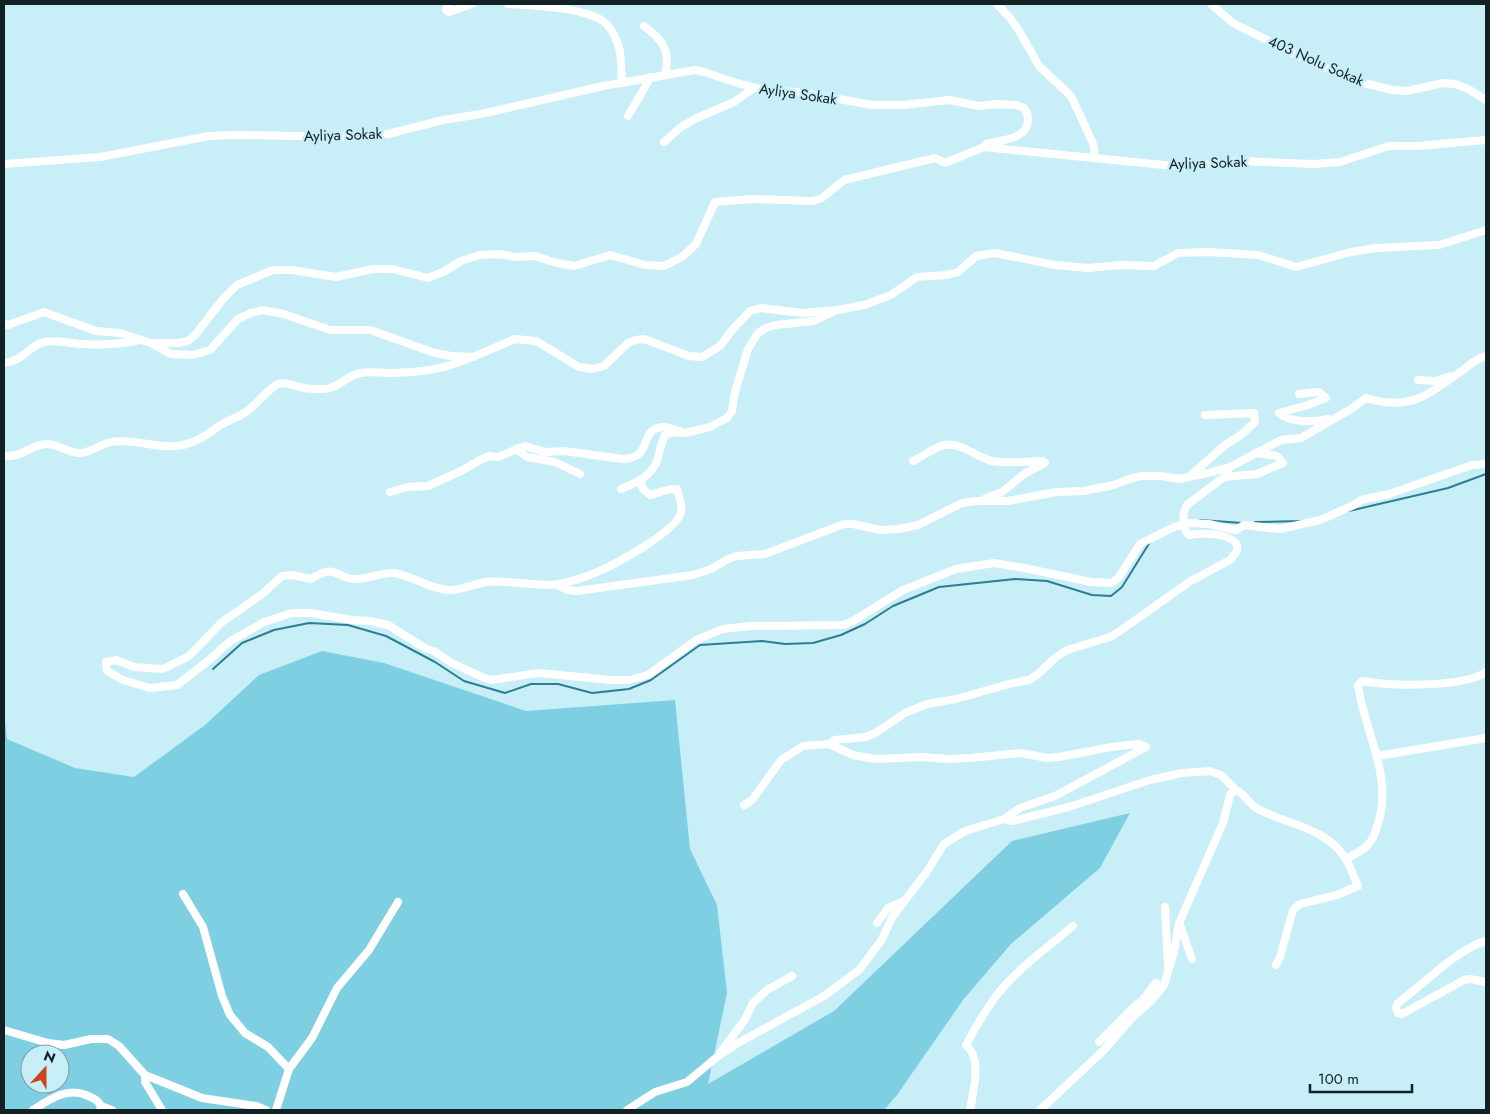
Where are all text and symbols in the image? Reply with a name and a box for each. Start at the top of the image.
street label: 403 Nolu Sokak [1265,30,1368,92]
street label: Ayliya Sokak [758,78,839,110]
street label: Ayliya Sokak [304,123,383,147]
street label: Ayliya Sokak [1169,151,1248,175]
north arrow [20,1044,70,1094]
text: N [41,1046,58,1068]
scale bar [1310,1062,1412,1094]
text: 100 m [1318,1068,1359,1090]

